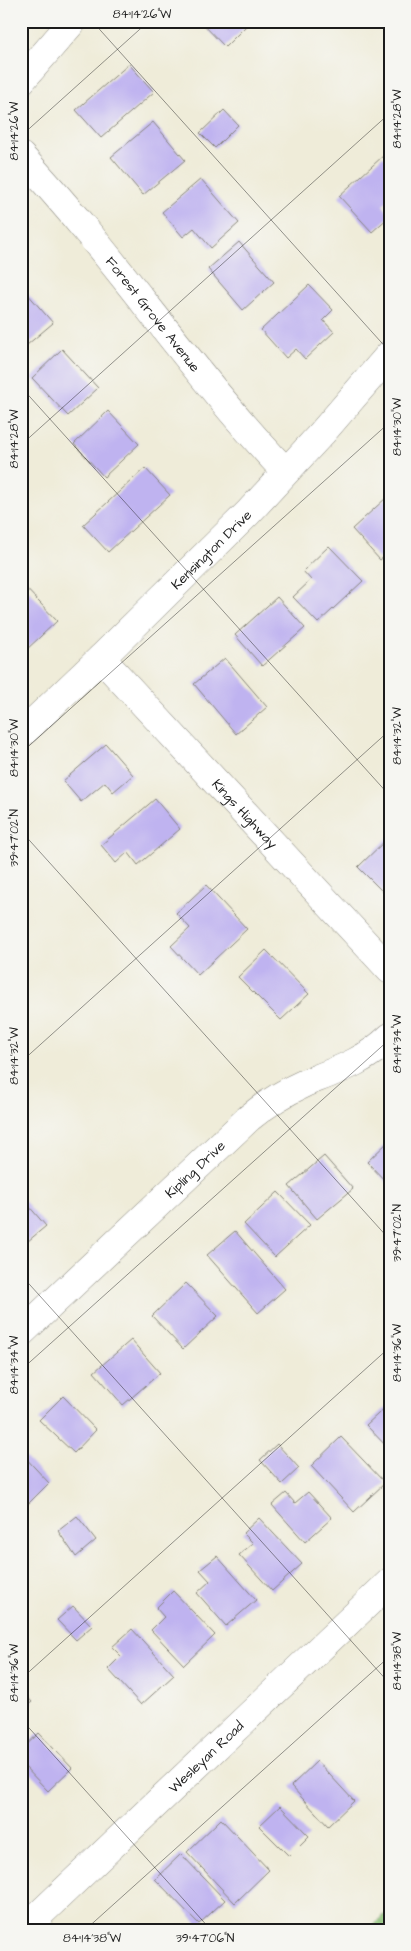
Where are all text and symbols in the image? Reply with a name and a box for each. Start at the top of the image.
text: 84°14'26"W [113,6,172,23]
text: 84°14'28"W [389,89,406,149]
text: 84°14'26"W [6,101,23,160]
street label: Forest Grove Avenue [100,253,205,377]
text: 84°14'30"W [389,397,406,456]
text: 84°14'28"W [6,409,23,469]
street label: Kensington Drive [167,505,257,595]
text: 84°14'32"W [389,707,406,765]
text: 84°14'30"W [6,718,23,777]
street label: Kings Highway [207,775,282,854]
text: 39°47'02"N [6,809,23,867]
text: 84°14'34"W [389,1014,406,1073]
text: 84°14'32"W [6,1027,23,1085]
street label: Kipling Drive [161,1136,231,1203]
text: 39°47'02"N [389,1204,406,1262]
text: 84°14'36"W [389,1323,406,1382]
text: 84°14'34"W [6,1335,23,1394]
text: 84°14'38"W [389,1631,406,1690]
text: 84°14'36"W [6,1643,23,1702]
street label: Wesleyan Road [164,1717,249,1798]
text: 84°14'38"W [63,1930,122,1947]
text: 39°47'06"N [176,1930,235,1947]

